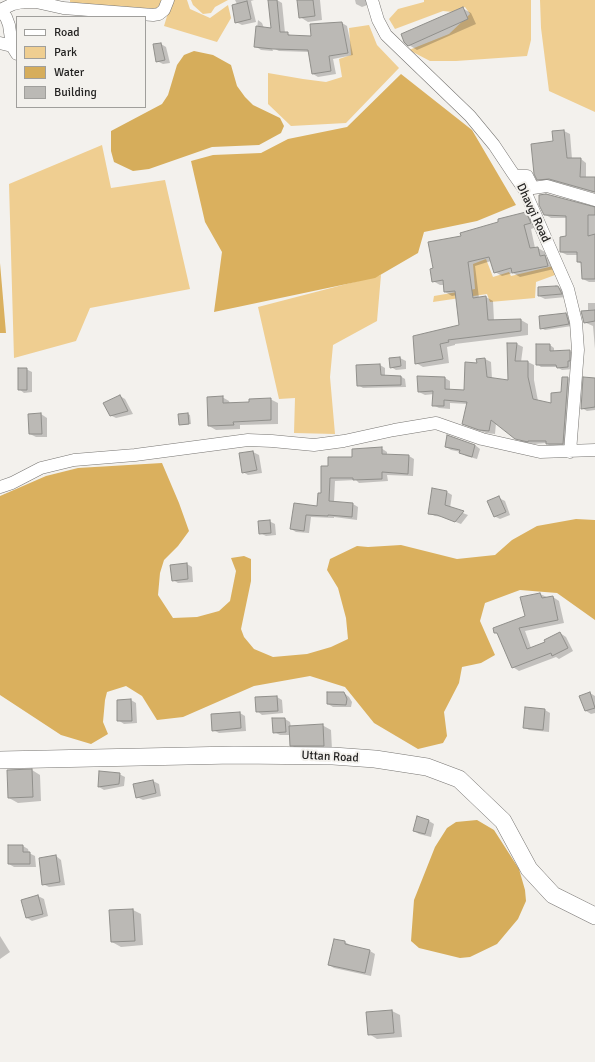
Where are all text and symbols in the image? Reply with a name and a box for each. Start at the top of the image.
legend [16,16,146,108]
text: Road [54,25,80,40]
text: Park [54,45,77,60]
text: Water [54,65,84,80]
text: Building [54,85,97,100]
street label: Dhavgi Road [513,181,553,245]
street label: Uttan Road [301,748,359,766]

